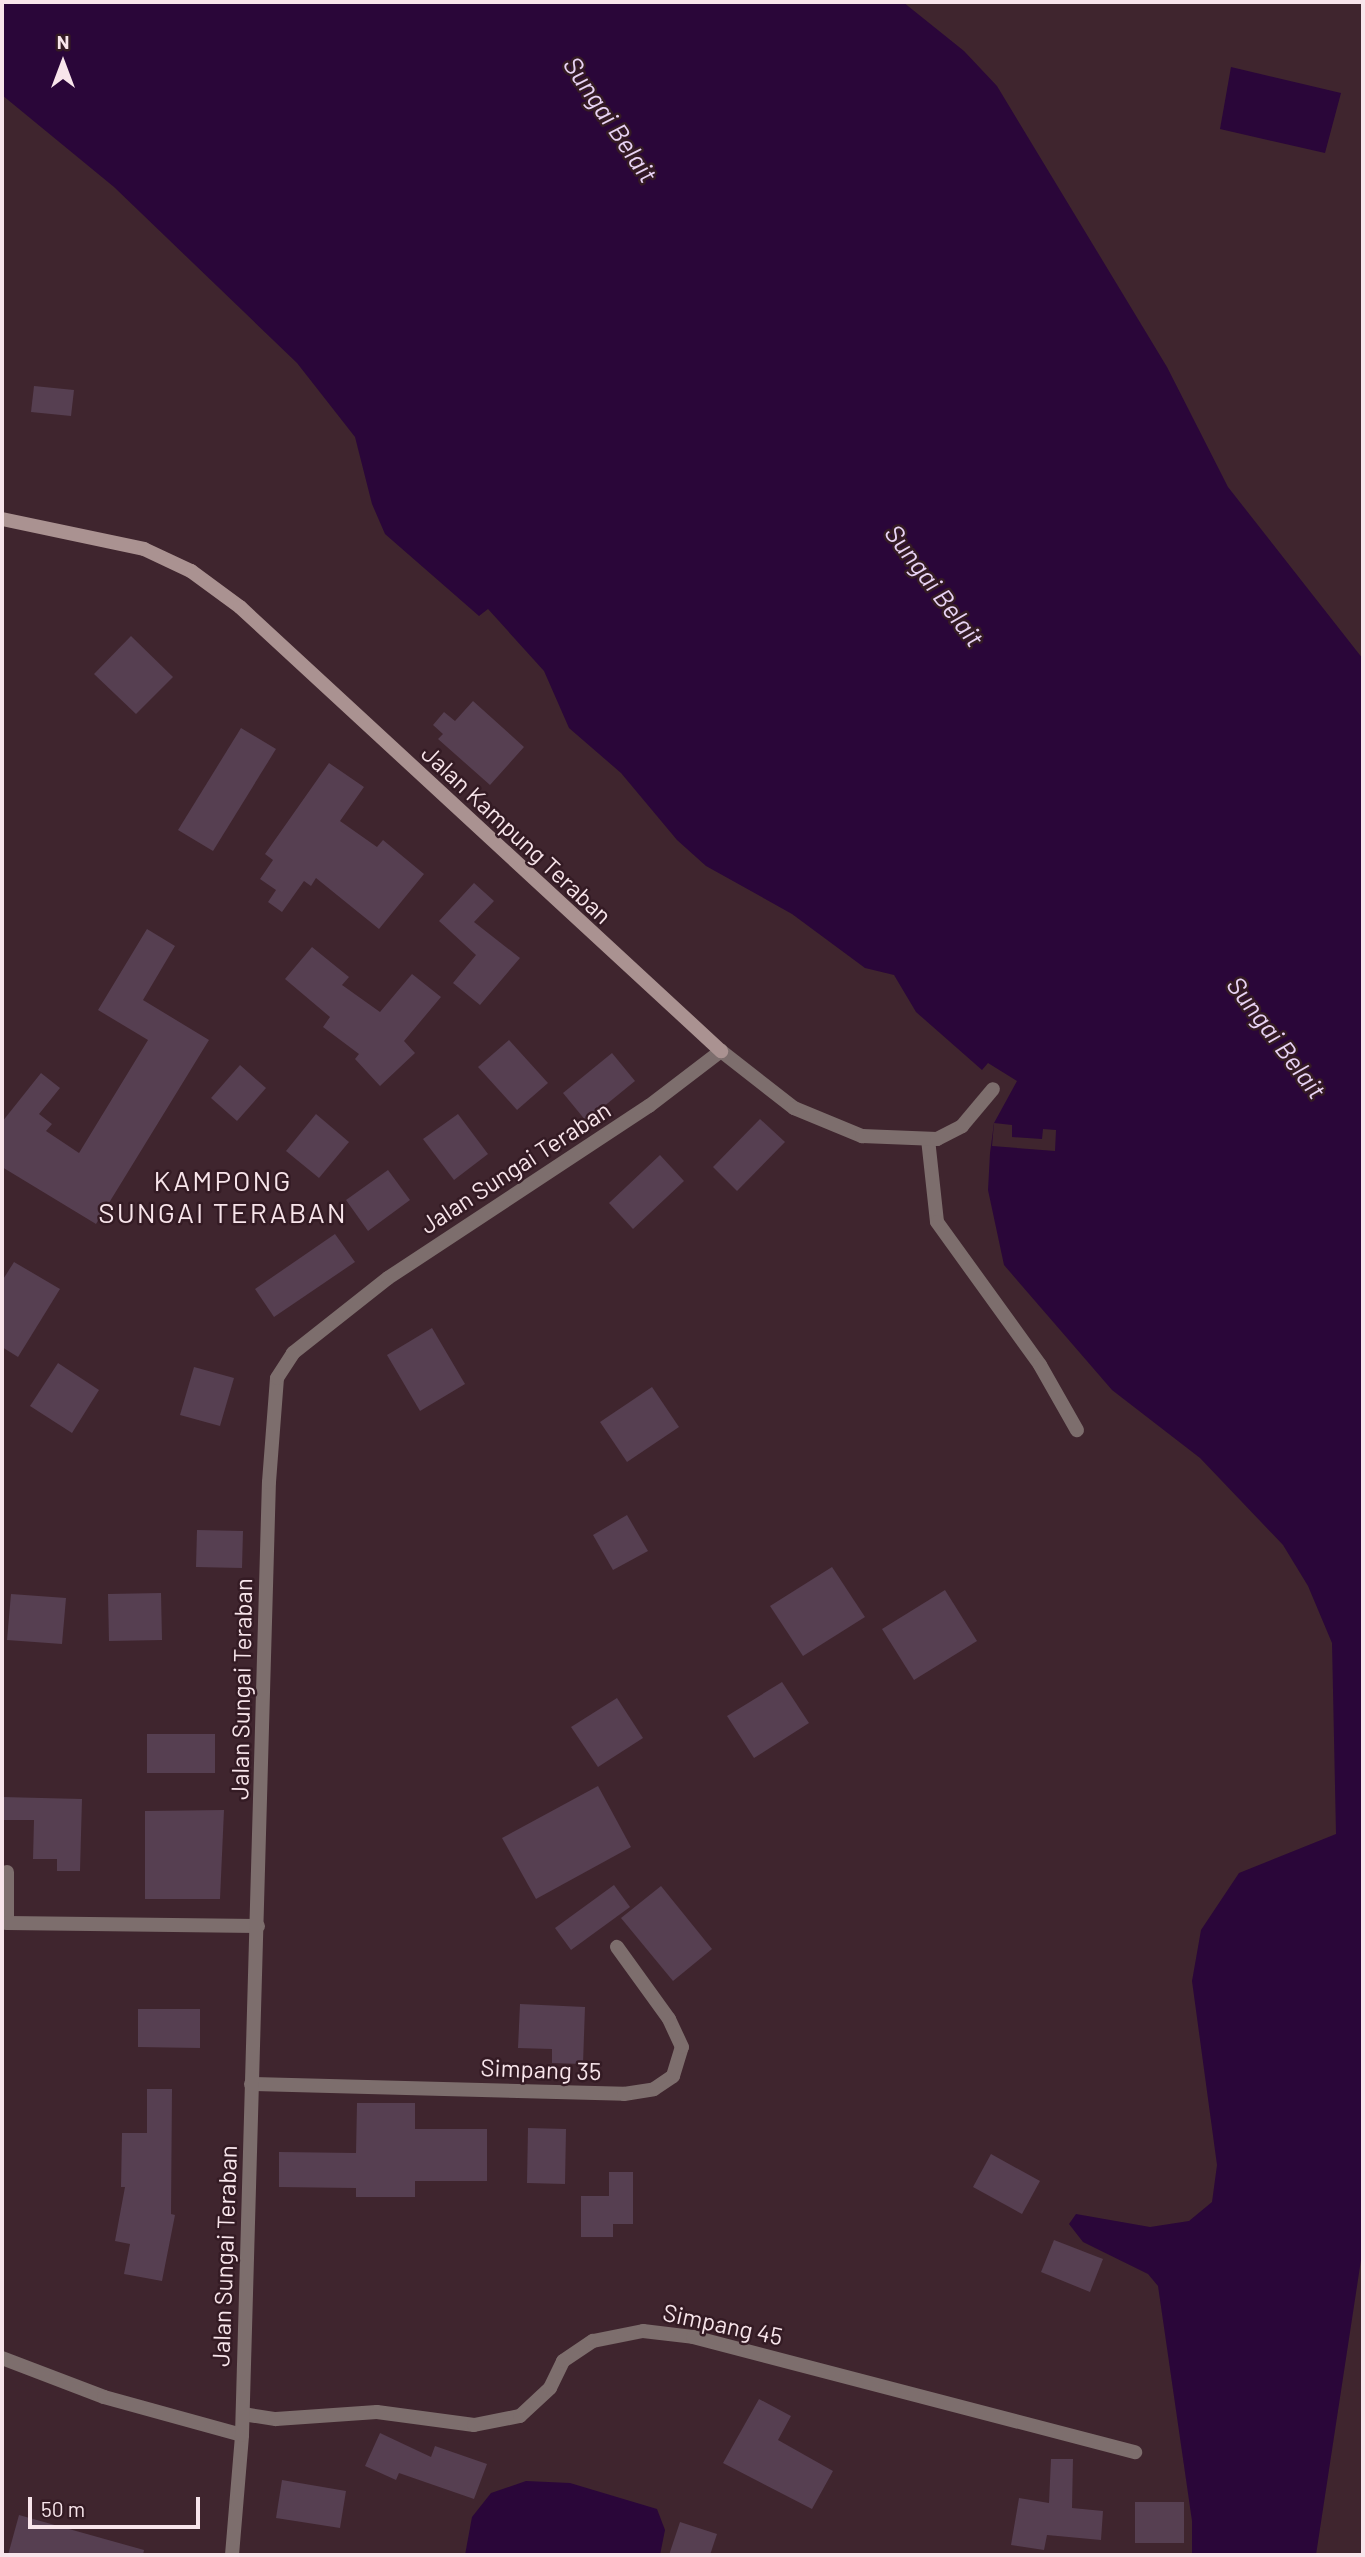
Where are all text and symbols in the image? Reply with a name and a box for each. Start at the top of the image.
north arrow [28,28,98,98]
text: N [57,30,69,53]
water label: Sungai Belait [558,50,664,188]
water label: Sungai Belait [879,518,991,652]
street label: Jalan Kampung Teraban [416,739,618,929]
water label: Sungai Belait [1221,970,1333,1104]
street label: Jalan Sungai Teraban [414,1095,616,1239]
district label: KAMPONG SUNGAI TERABAN [100,1163,346,1229]
street label: Jalan Sungai Teraban [225,1578,257,1800]
street label: Simpang 35 [480,2053,602,2085]
street label: Jalan Sungai Teraban [206,2145,242,2367]
street label: Simpang 45 [661,2297,785,2351]
scale bar [32,2484,203,2528]
text: 50 m [41,2496,85,2521]

